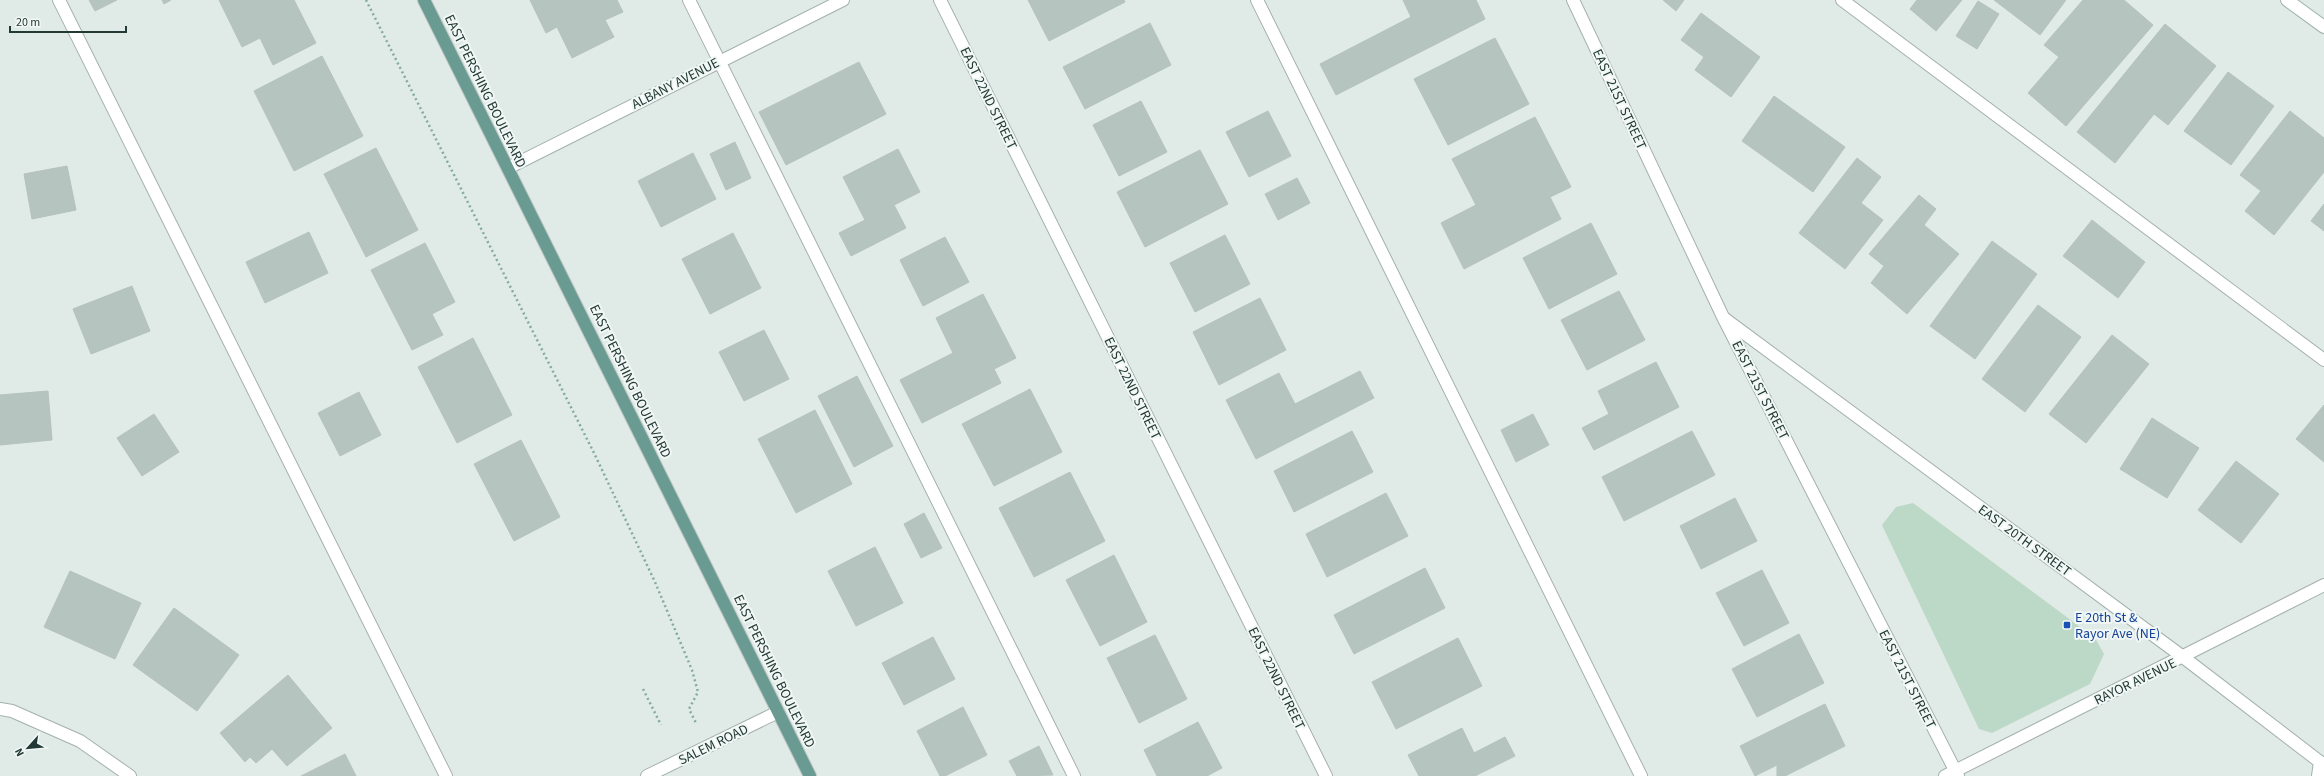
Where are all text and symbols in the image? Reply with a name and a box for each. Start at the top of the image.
scale bar [10,8,126,34]
street label: EAST PERSHING BOULEVARD [439,11,531,171]
text: 20 m [16,14,40,31]
street label: EAST 22ND STREET [955,44,1022,154]
street label: EAST 21ST STREET [1587,46,1651,153]
street label: ALBANY AVENUE [628,53,723,115]
street label: EAST PERSHING BOULEVARD [584,301,676,461]
street label: EAST 22ND STREET [1099,334,1166,444]
street label: EAST 21ST STREET [1726,337,1794,444]
street label: EAST 20TH STREET [1974,500,2075,582]
street label: EAST PERSHING BOULEVARD [728,591,820,751]
place label: E 20th St & Rayor Ave (NE) [2075,608,2160,644]
marker: E 20th St & Rayor Ave (NE) [2062,620,2072,630]
street label: EAST 22ND STREET [1243,624,1310,734]
street label: EAST 21ST STREET [1873,626,1941,733]
street label: RAYOR AVENUE [2091,653,2180,710]
street label: SALEM ROAD [675,719,752,770]
north arrow [8,728,48,768]
text: N [11,746,28,759]

